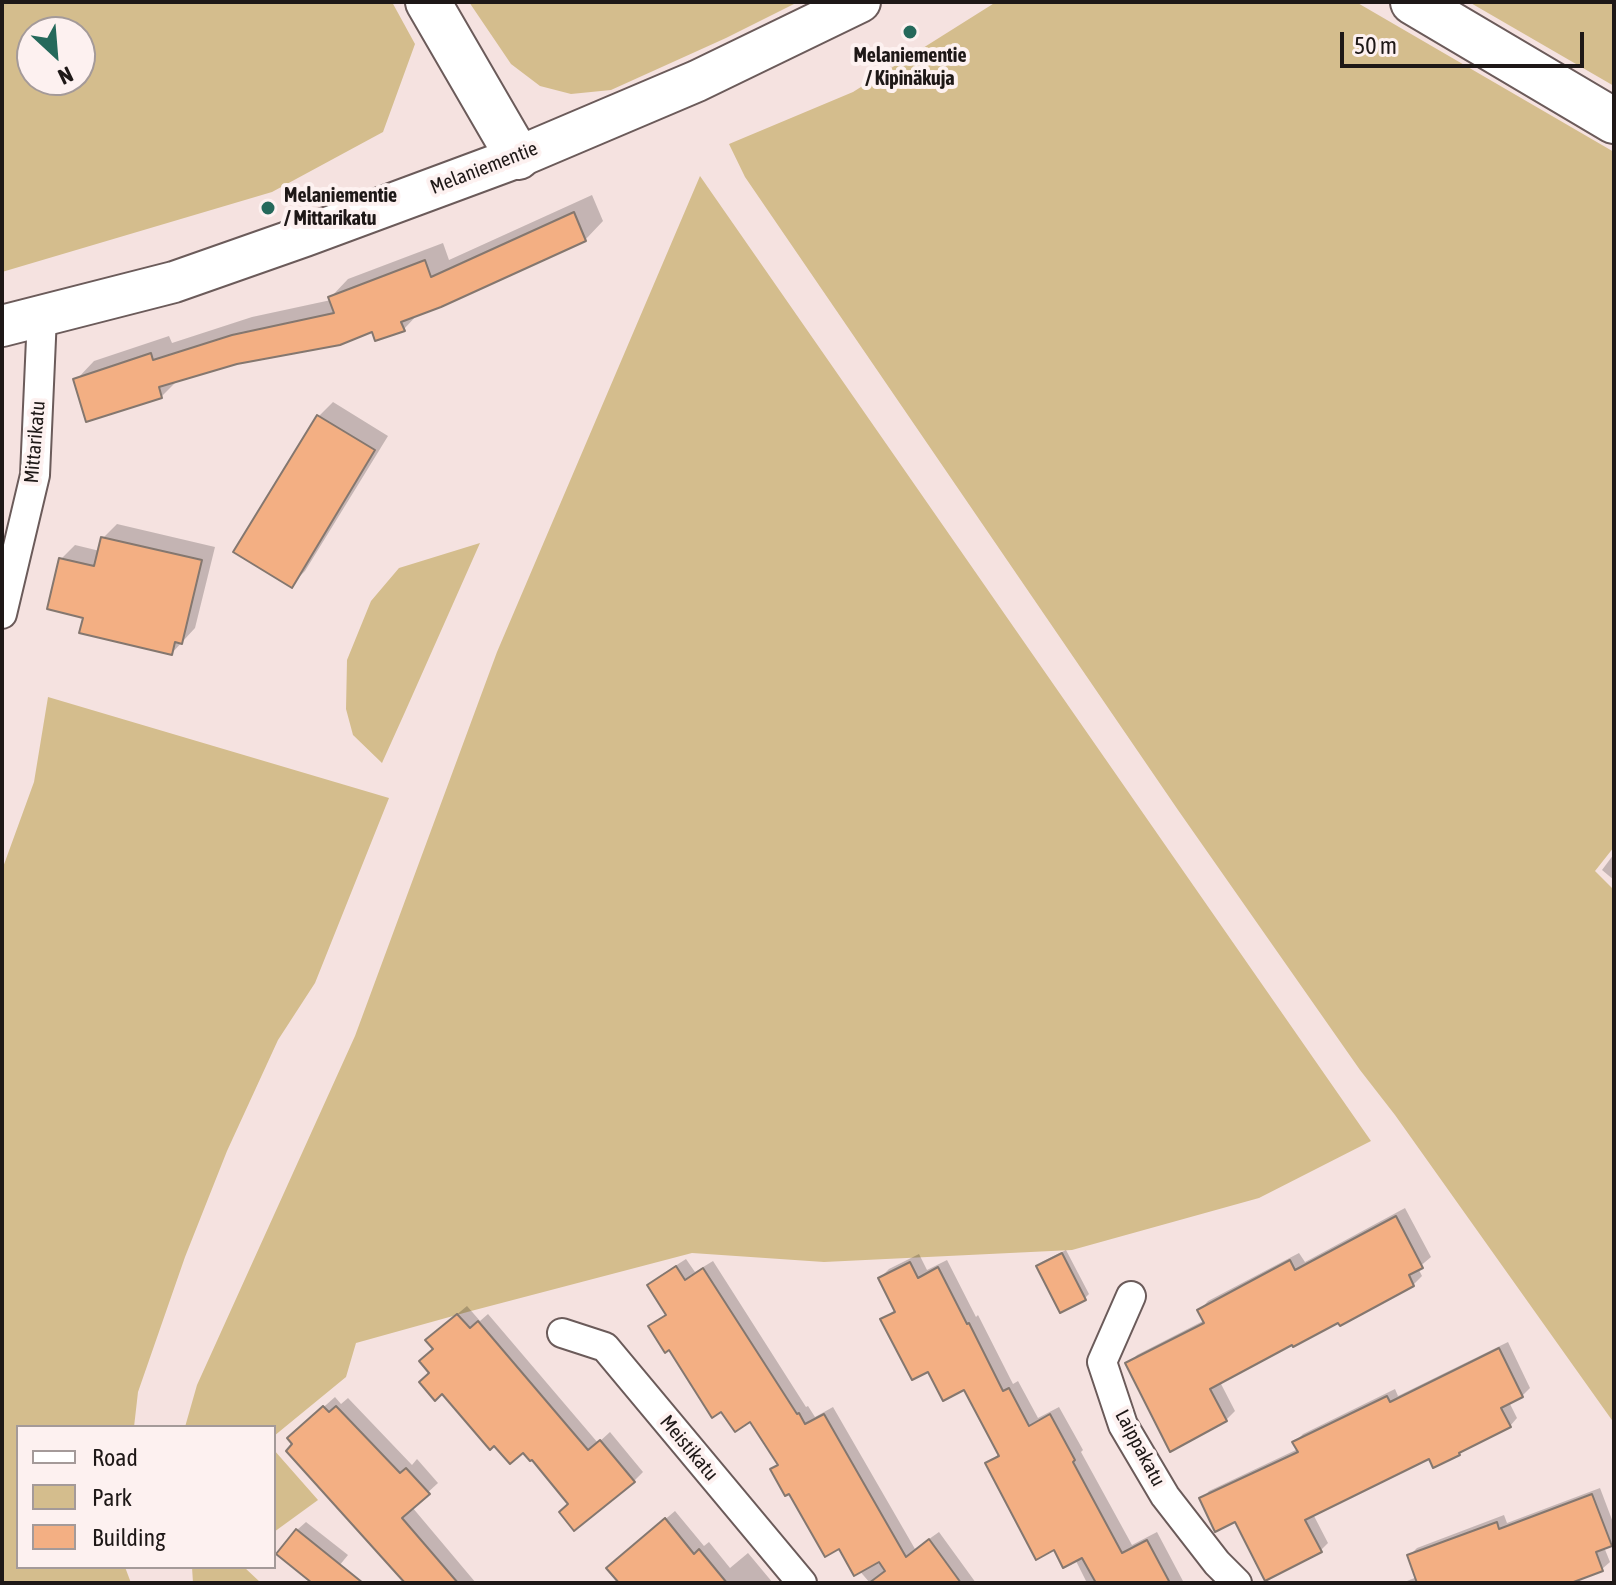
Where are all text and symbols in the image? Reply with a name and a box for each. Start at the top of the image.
north arrow [16,16,96,96]
scale bar [1344,16,1588,66]
marker: Melaniementie / Kipinäkuja [901,23,919,41]
text: 50 m [1354,32,1397,59]
place label: Melaniementie / Kipinäkuja [853,44,967,91]
text: N [54,61,77,90]
street label: Melaniementie [427,137,541,199]
place label: Melaniementie / Mittarikatu [284,184,397,231]
marker: Melaniementie / Mittarikatu [259,199,277,217]
street label: Mittarikatu [19,400,51,484]
street label: Laippakatu [1110,1406,1170,1490]
street label: Meistikatu [655,1410,723,1486]
legend [16,1425,276,1569]
text: Road [92,1444,138,1471]
text: Park [92,1484,132,1511]
text: Building [92,1524,165,1551]

